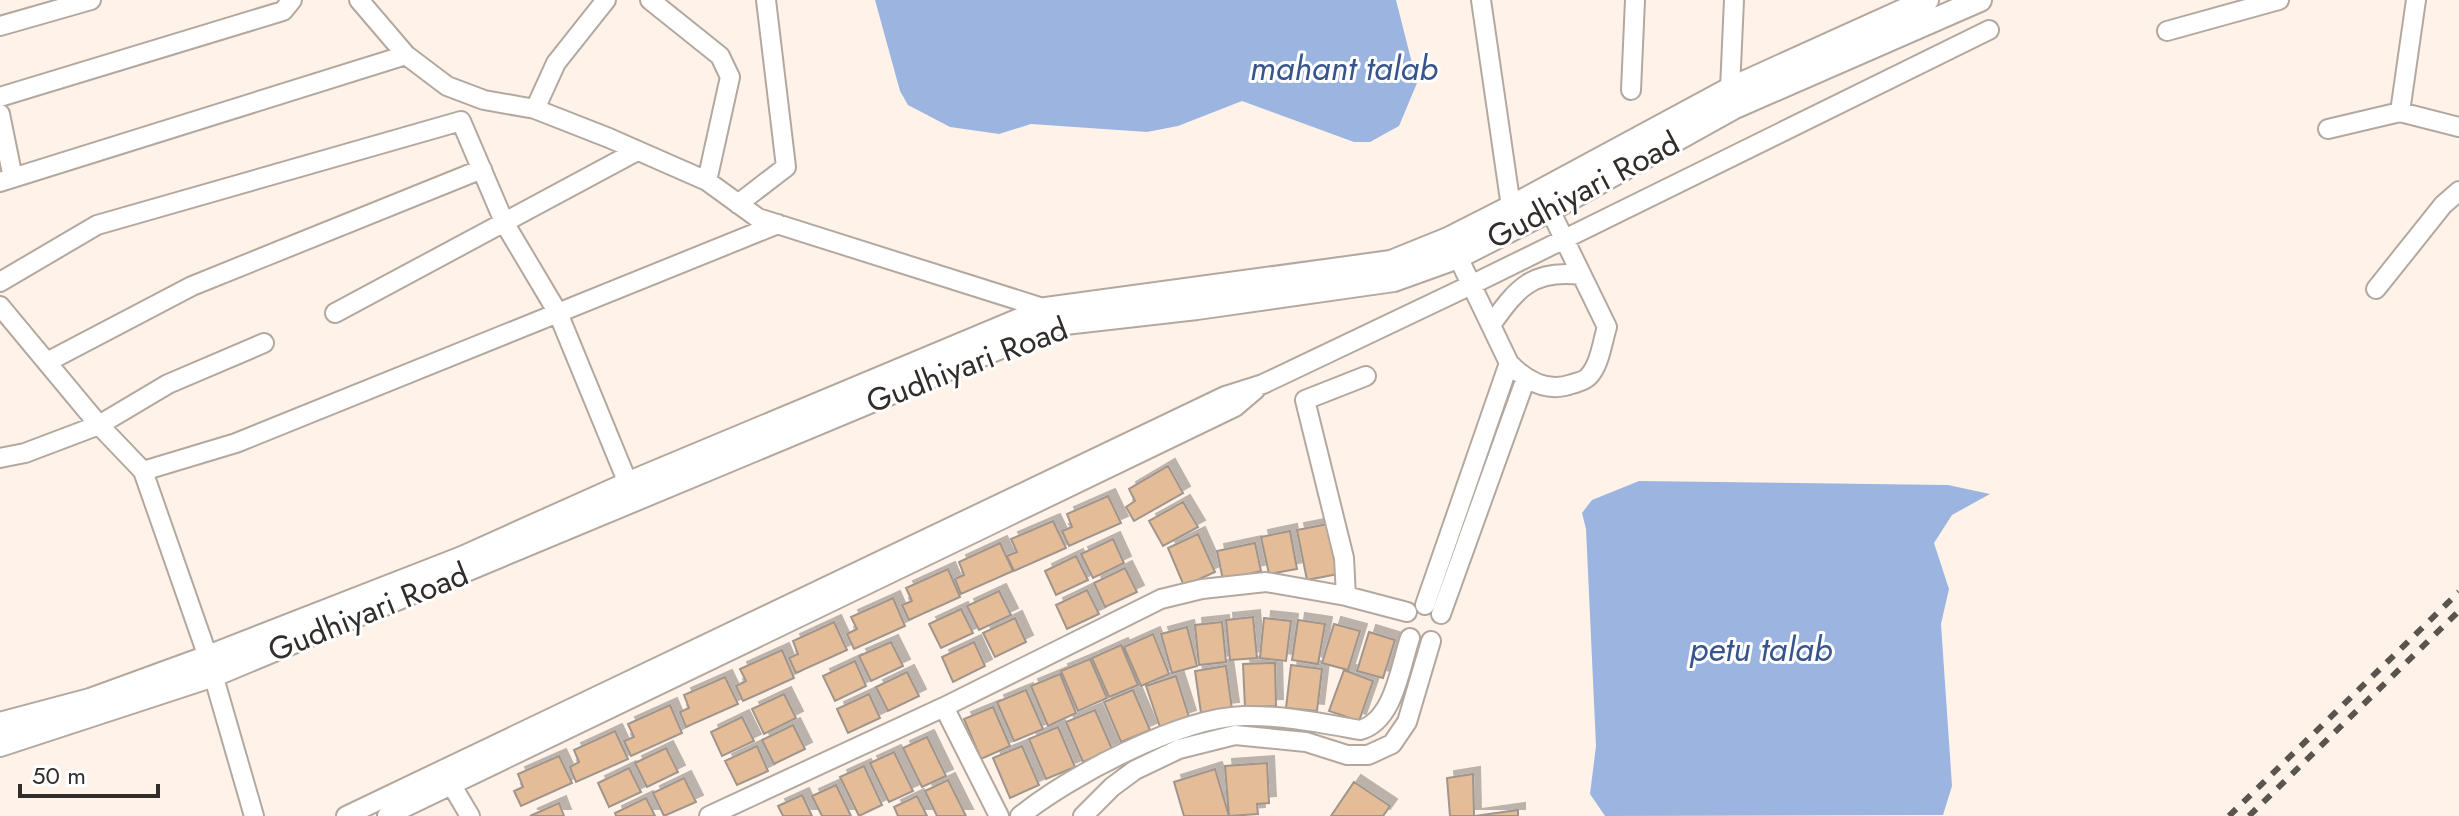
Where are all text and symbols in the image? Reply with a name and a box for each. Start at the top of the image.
water label: mahant talab [1250,44,1438,93]
street label: Gudhiyari Road [1478,120,1688,260]
street label: Gudhiyari Road [860,305,1074,425]
street label: Gudhiyari Road [261,551,475,673]
water label: petu talab [1689,625,1833,674]
scale bar [20,748,158,798]
text: 50 m [32,758,86,793]

